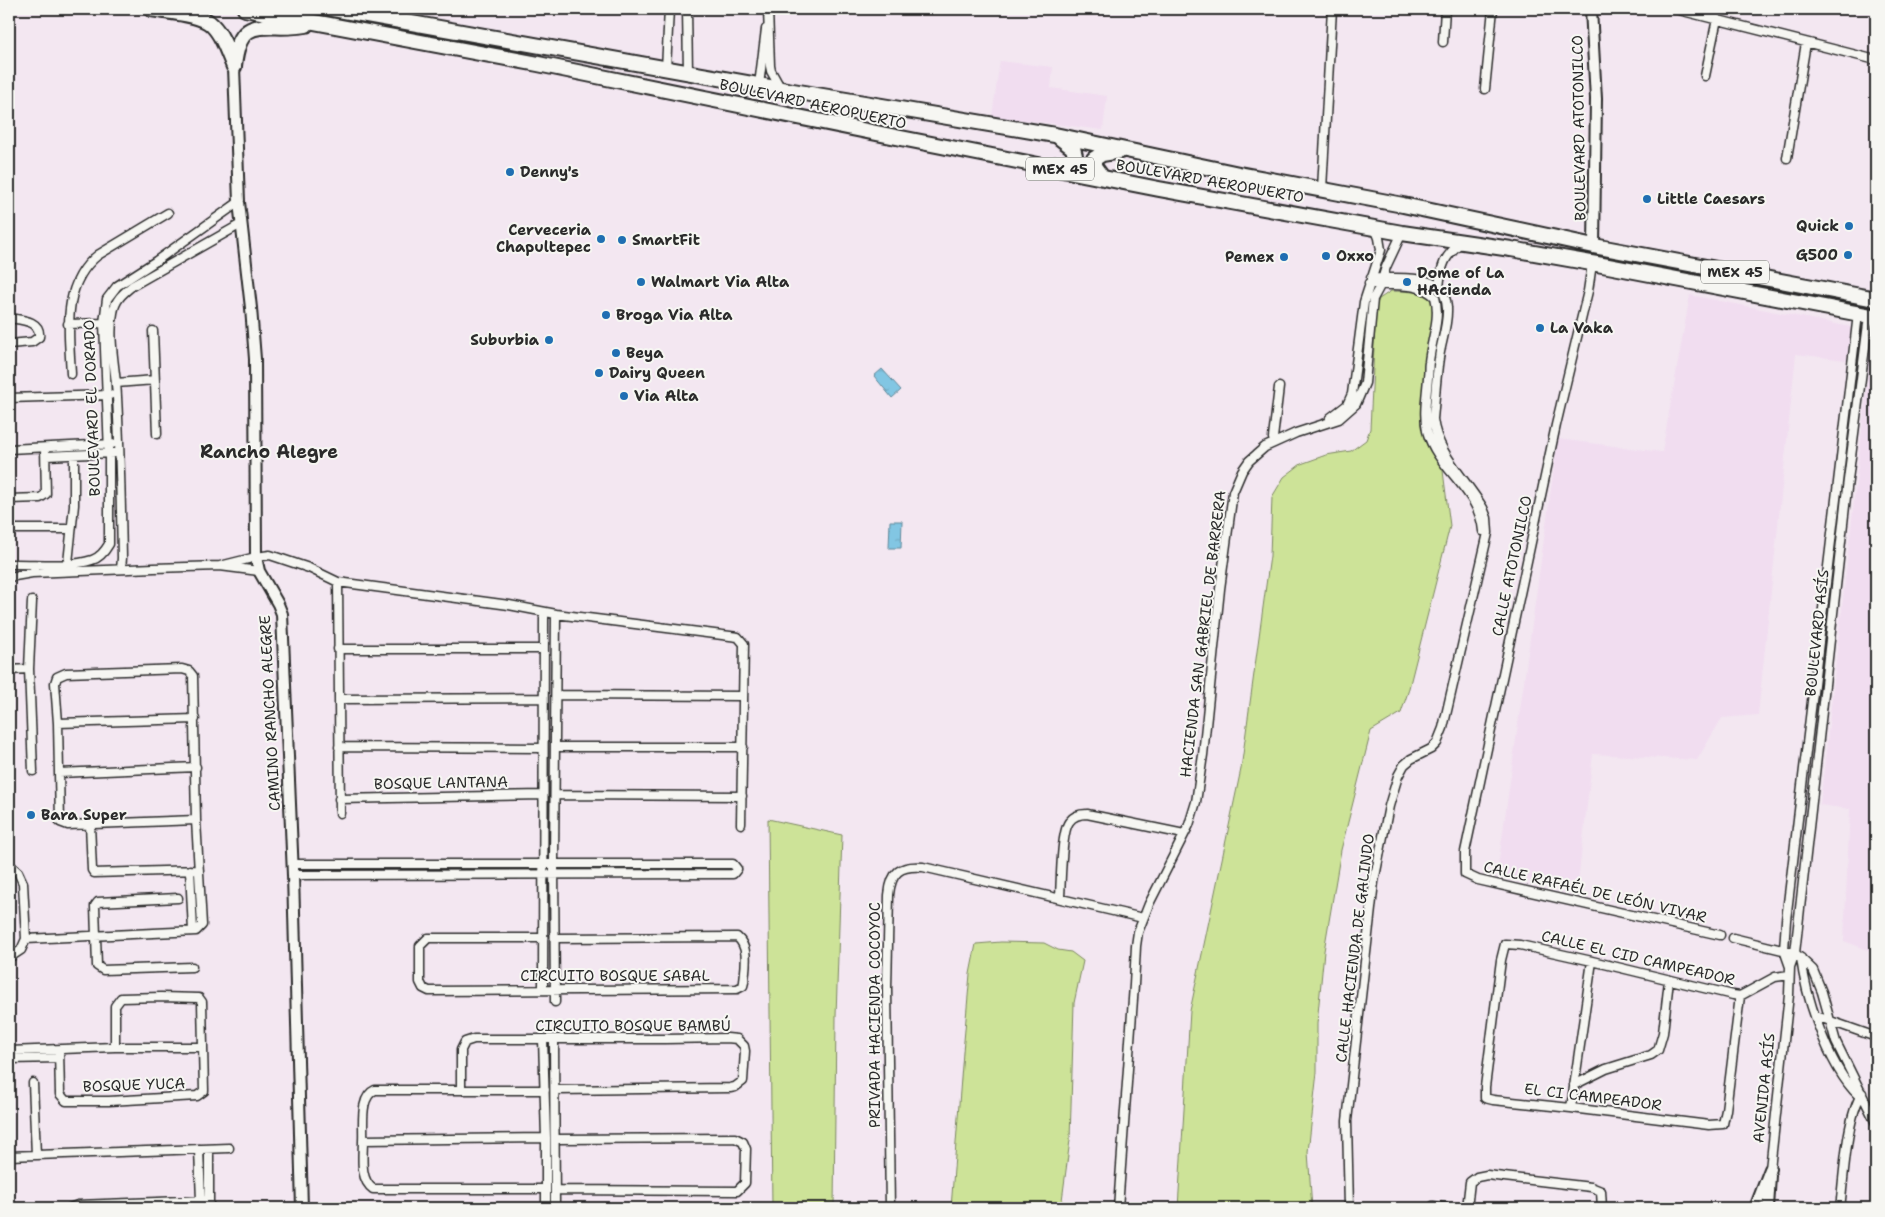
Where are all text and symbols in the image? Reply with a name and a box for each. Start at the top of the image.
street label: BOULEVARD ATOTONILCO [1567,35,1591,221]
street label: BOULEVARD AEROPUERTO [718,74,908,134]
street label: BOULEVARD AEROPUERTO [1114,155,1306,207]
road number: MEX 45 [1026,157,1094,180]
place label: Denny's [520,162,579,182]
marker: Denny's [504,166,516,178]
place label: Little Caesars [1657,189,1765,209]
marker: Little Caesars [1641,193,1653,205]
place label: Quick [1796,216,1839,236]
place label: Cerveceria Chapultepec [496,220,592,257]
marker: Quick [1843,220,1855,232]
place label: SmartFit [632,230,700,250]
marker: Cerveceria Chapultepec [595,233,607,245]
marker: SmartFit [616,234,628,246]
place label: G500 [1796,245,1838,265]
place label: Oxxo [1336,246,1374,266]
place label: Pemex [1225,247,1274,267]
marker: G500 [1842,249,1854,261]
marker: Oxxo [1320,250,1332,262]
marker: Pemex [1278,251,1290,263]
road number: MEX 45 [1701,260,1769,284]
place label: Dome of La HAcienda [1417,263,1505,300]
place label: Walmart Via Alta [651,272,790,292]
marker: Walmart Via Alta [635,276,647,288]
marker: Dome of La HAcienda [1401,276,1413,288]
place label: Broga Via Alta [616,305,733,325]
marker: Broga Via Alta [600,309,612,321]
place label: La Vaka [1550,318,1614,338]
street label: BOULEVARD EL DORADO [79,319,105,497]
marker: La Vaka [1534,322,1546,334]
place label: Suburbia [470,330,540,350]
marker: Suburbia [543,334,555,346]
place label: Beya [626,343,664,363]
marker: Beya [610,347,622,359]
place label: Dairy Queen [609,363,705,383]
marker: Dairy Queen [593,367,605,379]
place label: Via Alta [634,386,699,406]
marker: Via Alta [618,390,630,402]
district label: Rancho Alegre [200,440,338,464]
street label: HACIENDA SAN GABRIEL DE BARRERA [1175,489,1231,779]
street label: CALLE ATOTONILCO [1487,494,1537,638]
street label: BOULEVARD ASÍS [1799,568,1834,698]
street label: CAMINO RANCHO ALEGRE [255,615,285,811]
street label: BOSQUE LANTANA [374,772,508,794]
place label: Bara Super [41,805,127,825]
marker: Bara Super [25,809,37,821]
street label: CALLE HACIENDA DE GALINDO [1331,832,1379,1064]
street label: CALLE RAFAÉL DE LEÓN VIVAR [1481,856,1709,927]
street label: PRIVADA HACIENDA COCOYOC [865,902,885,1128]
street label: CALLE EL CID CAMPEADOR [1539,926,1737,990]
street label: CIRCUITO BOSQUE SABAL [520,966,710,986]
street label: CIRCUITO BOSQUE BAMBÚ [535,1015,731,1036]
street label: AVENIDA ASÍS [1747,1032,1780,1144]
street label: BOSQUE YUCA [83,1073,186,1097]
street label: EL CI CAMPEADOR [1523,1079,1663,1115]

